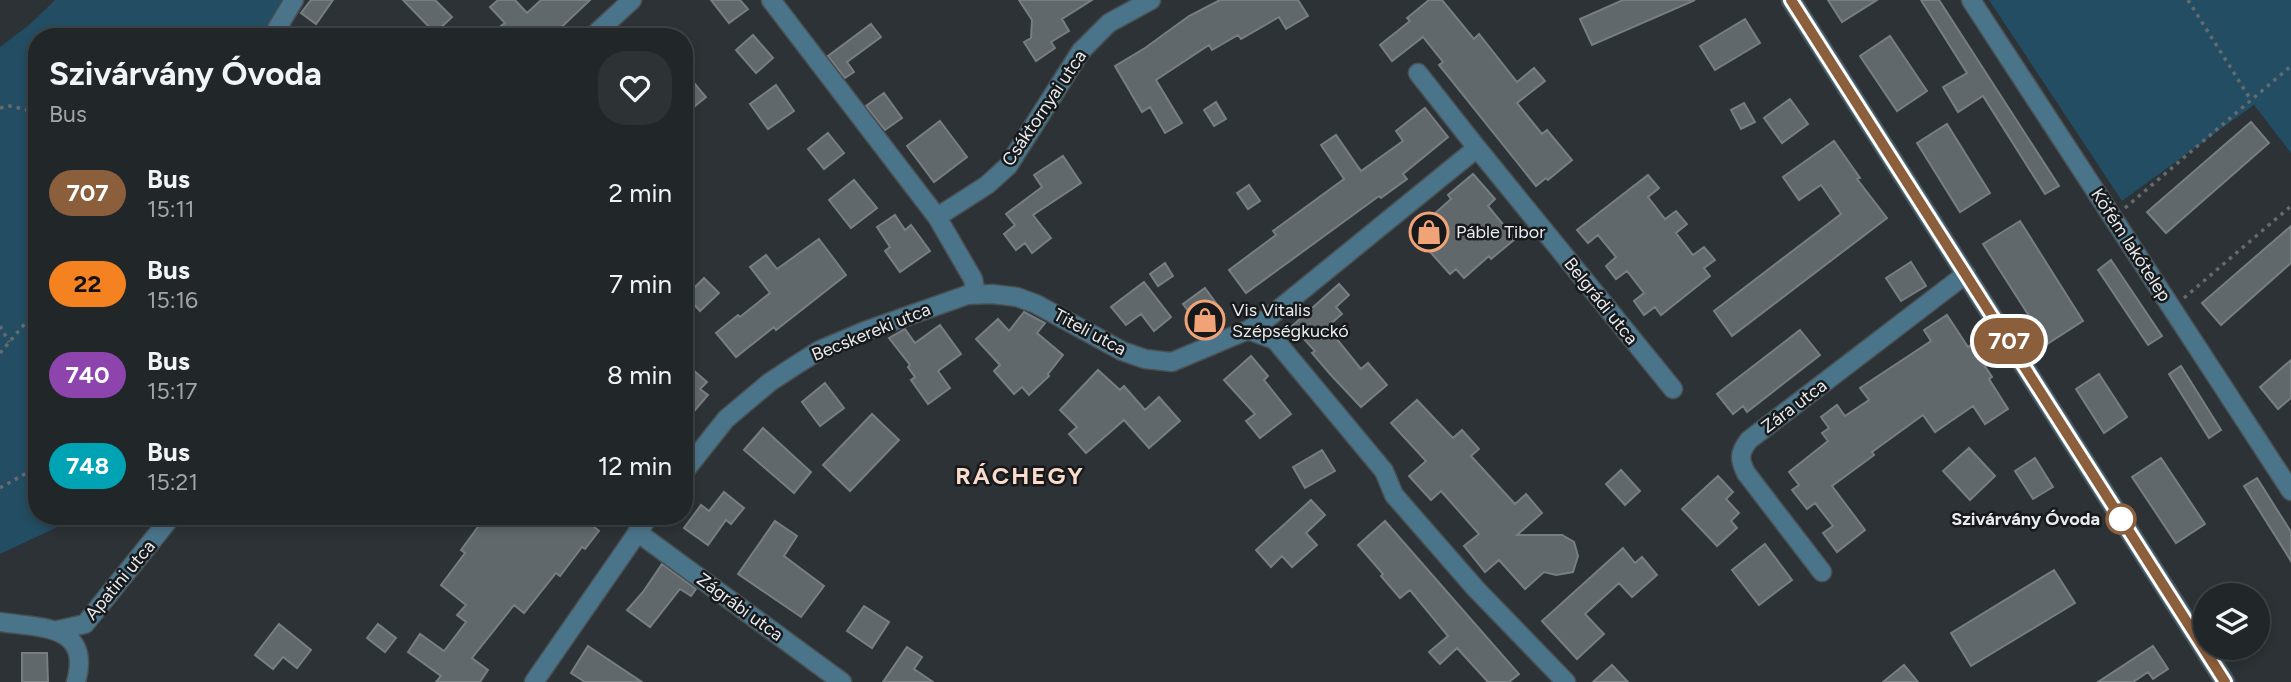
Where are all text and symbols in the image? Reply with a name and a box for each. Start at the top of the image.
street label: Csáktornyai utca [997,46,1091,170]
button: heart [598,51,672,125]
text: Szivárvány Óvoda [49,54,322,93]
text: Bus [49,100,87,128]
text: Bus [147,163,190,195]
text: 2 min [608,177,672,209]
text: 707 [66,178,109,207]
street label: Köfém lakótelep [2086,184,2176,306]
text: 15:11 [147,195,195,223]
shop icon: Páble Tibor [1408,211,1450,253]
place label: Páble Tibor [1456,221,1545,243]
street label: Belgrádi utca [1559,253,1643,349]
text: Bus [147,254,190,286]
text: 7 min [609,268,672,300]
text: 22 [74,269,101,298]
text: 15:16 [147,286,198,314]
street label: Becskereki utca [808,298,934,366]
shop icon: Vis Vitalis Szépségkuckó [1184,299,1226,341]
place label: Vis Vitalis Szépségkuckó [1232,299,1349,342]
street label: Titeli utca [1050,304,1130,360]
line badge: 707 [1969,318,2049,364]
text: 707 [1988,326,2030,355]
text: Bus [147,345,190,377]
text: 8 min [607,359,672,391]
text: 740 [65,360,110,389]
street label: Zára utca [1757,374,1831,438]
text: 15:17 [147,377,197,405]
text: Bus [147,436,190,468]
text: 12 min [598,450,672,482]
text: 748 [66,451,109,480]
district label: RÁCHEGY [955,461,1085,490]
text: 15:21 [147,468,198,496]
marker: Szivárvány Óvoda [2106,504,2136,534]
place label: Szivárvány Óvoda [1951,508,2100,530]
street label: Apatini utca [80,536,160,624]
street label: Zágrábi utca [693,568,787,646]
map controls [2193,583,2270,660]
button: layers [2193,583,2270,660]

